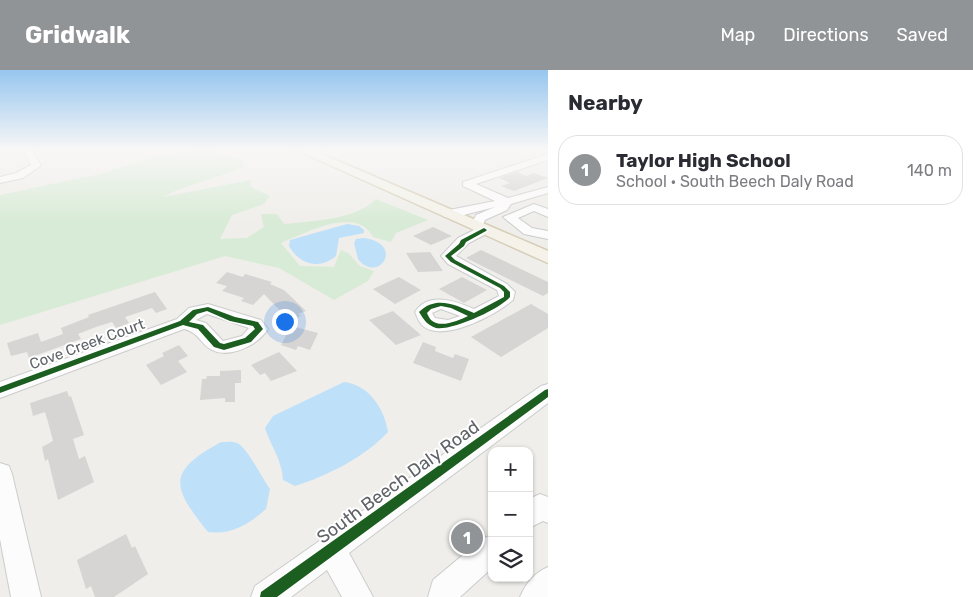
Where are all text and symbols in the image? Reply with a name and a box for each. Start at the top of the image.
text: Gridwalk [25,21,130,49]
text: Map [720,24,755,46]
text: Directions [783,24,869,46]
text: Saved [897,24,948,46]
text: Nearby [568,90,643,115]
text: Taylor High School [616,149,791,172]
text: 1 [581,161,589,180]
text: 140 m [907,161,952,180]
text: School · South Beech Daly Road [616,172,854,191]
your location [272,309,298,335]
street label: Cove Creek Court [27,315,147,373]
street label: South Beech Daly Road [312,416,484,548]
map controls [488,447,533,582]
button: + [488,447,533,492]
button: − [488,492,533,537]
pin: 1 [451,519,483,557]
button: layers [488,537,533,582]

